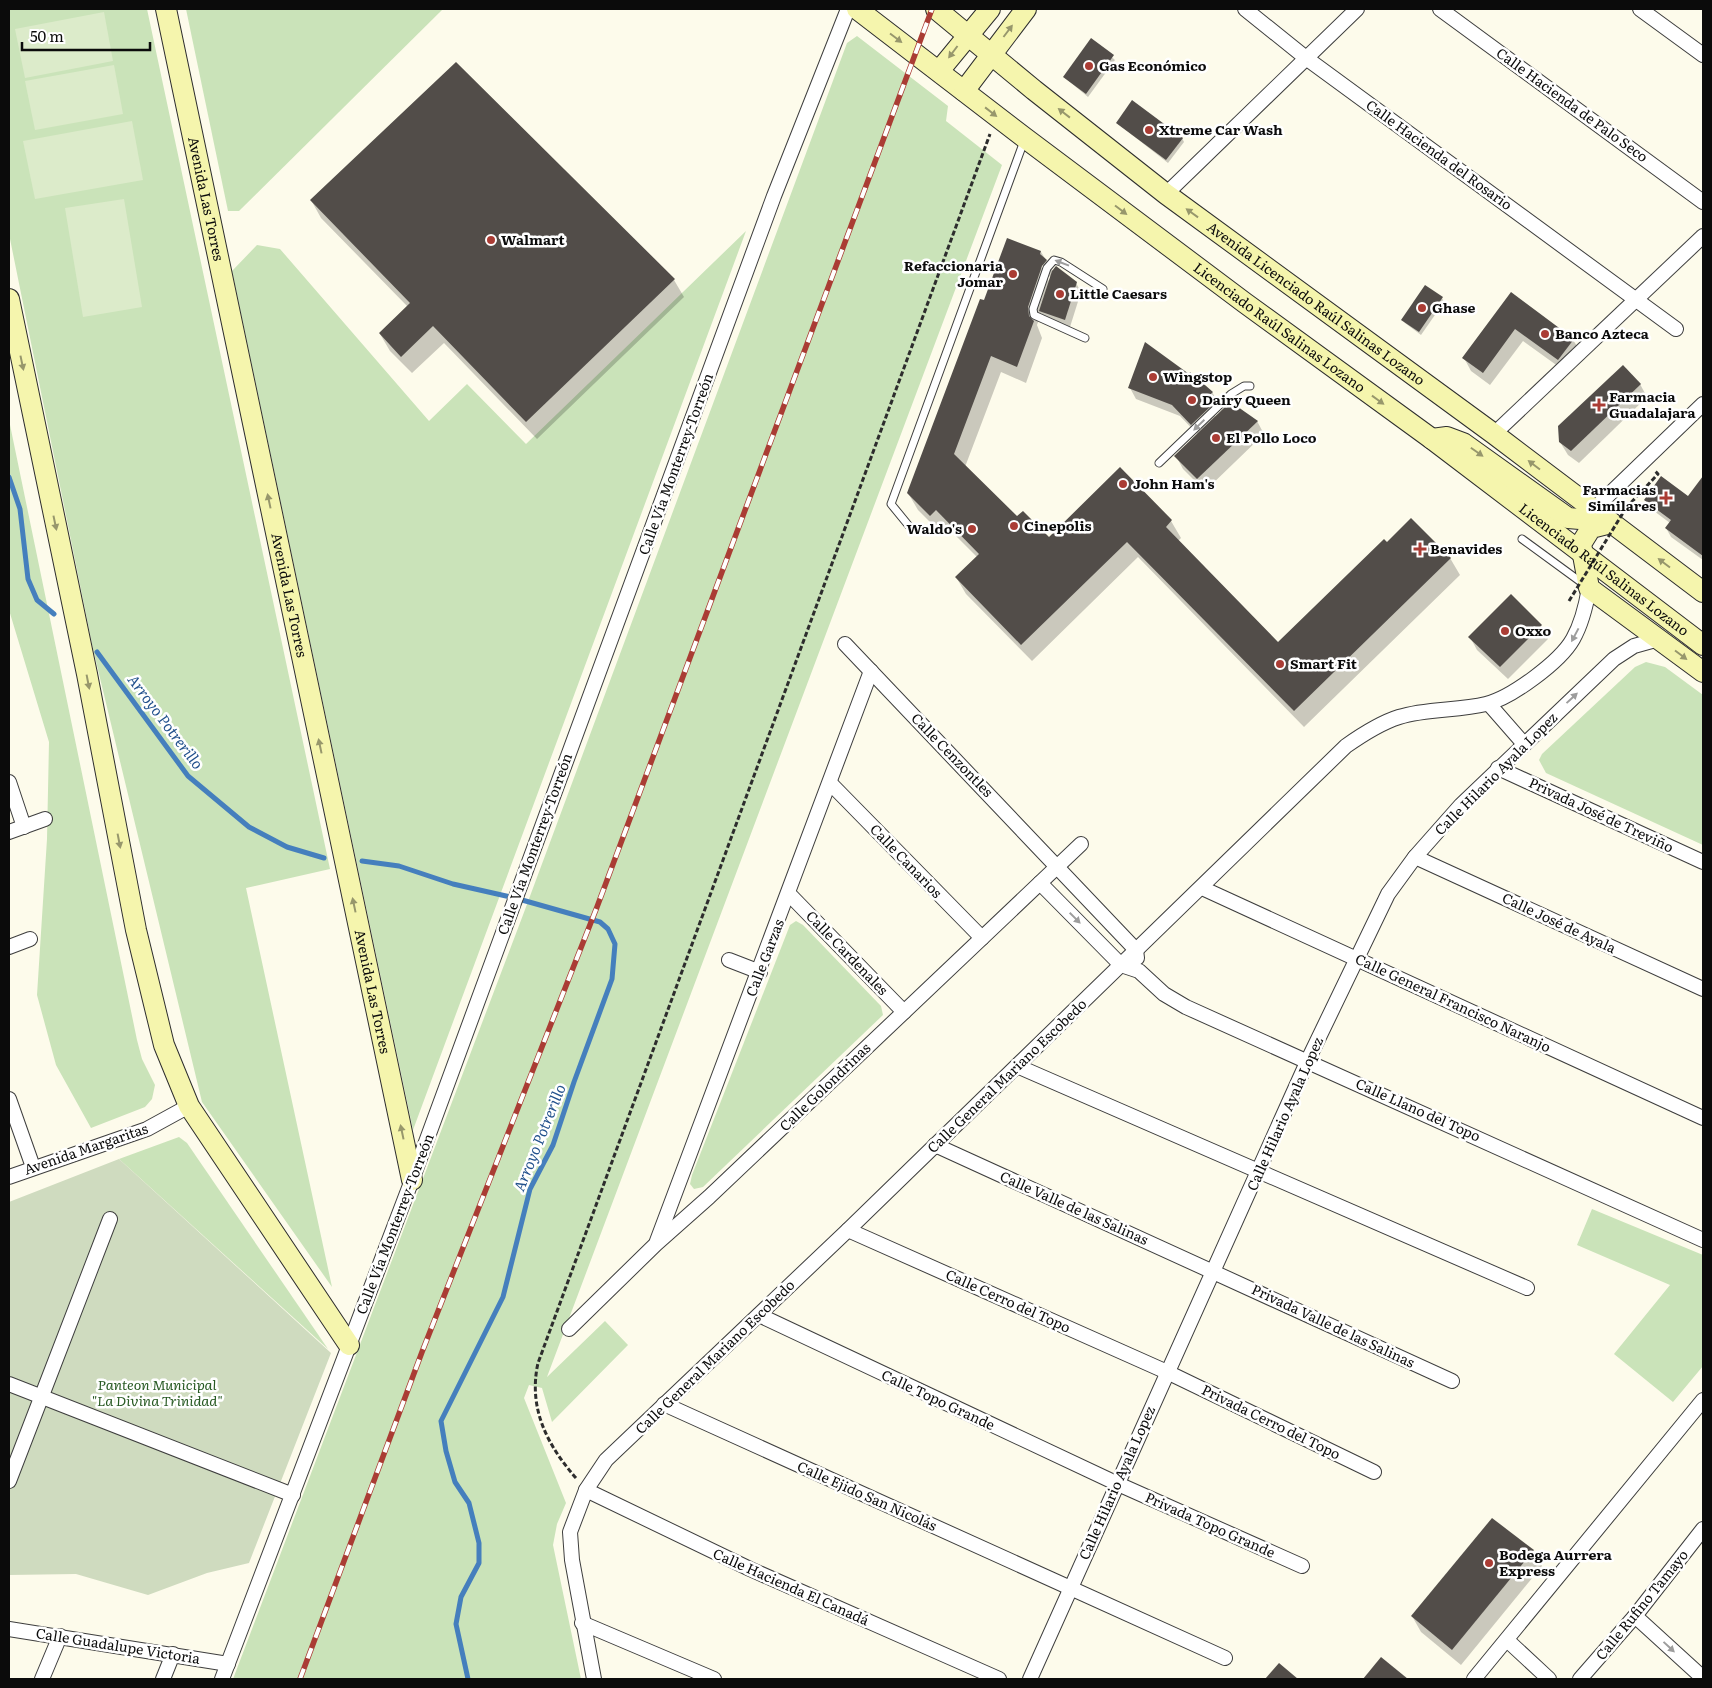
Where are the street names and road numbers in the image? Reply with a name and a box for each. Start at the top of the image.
street label: Calle Hacienda de Palo Seco [1493,42,1653,166]
street label: Calle Hacienda del Rosario [1362,94,1517,214]
street label: Avenida Las Torres [184,135,230,263]
street label: Avenida Licenciado Raúl Salinas Lozano [1205,219,1429,389]
street label: Licenciado Raúl Salinas Lozano [1191,259,1369,395]
street label: Calle Vía Monterrey-Torreón [633,370,717,557]
street label: Licenciado Raúl Salinas Lozano [1515,498,1694,640]
street label: Avenida Las Torres [267,531,313,659]
street label: Calle Hilario Ayala Lopez [1429,707,1561,839]
street label: Calle Cenzontles [907,708,998,801]
street label: Calle Vía Monterrey-Torreón [492,750,576,937]
street label: Privada José de Treviño [1526,772,1677,856]
street label: Calle Canarios [866,819,947,902]
street label: Calle José de Ayala [1499,887,1620,957]
street label: Calle Cardenales [802,906,893,999]
street label: Calle Garzas [740,916,788,999]
street label: Avenida Las Torres [351,927,396,1055]
street label: Calle General Francisco Naranjo [1352,948,1554,1056]
street label: Calle General Mariano Escobedo [922,994,1090,1157]
street label: Calle Hilario Ayala Lopez [1241,1033,1327,1194]
street label: Calle Golondrinas [774,1038,874,1135]
street label: Calle Llano del Topo [1353,1073,1484,1146]
street label: Avenida Margaritas [21,1117,150,1179]
street label: Calle Vía Monterrey-Torreón [350,1130,438,1317]
street label: Calle Valle de las Salinas [997,1165,1152,1249]
street label: Calle Cerro del Topo [943,1264,1074,1337]
street label: Calle General Mariano Escobedo [630,1275,798,1438]
street label: Privada Valle de las Salinas [1249,1278,1418,1372]
street label: Calle Topo Grande [878,1364,998,1434]
street label: Privada Cerro del Topo [1199,1379,1344,1463]
street label: Calle Hilario Ayala Lopez [1073,1402,1159,1563]
street label: Calle Ejido San Nicolás [794,1455,940,1535]
street label: Privada Topo Grande [1142,1486,1279,1562]
street label: Calle Hacienda El Canadá [710,1543,873,1630]
street label: Calle Rufino Tamayo [1590,1545,1692,1664]
street label: Calle Guadalupe Victoria [35,1622,202,1668]

